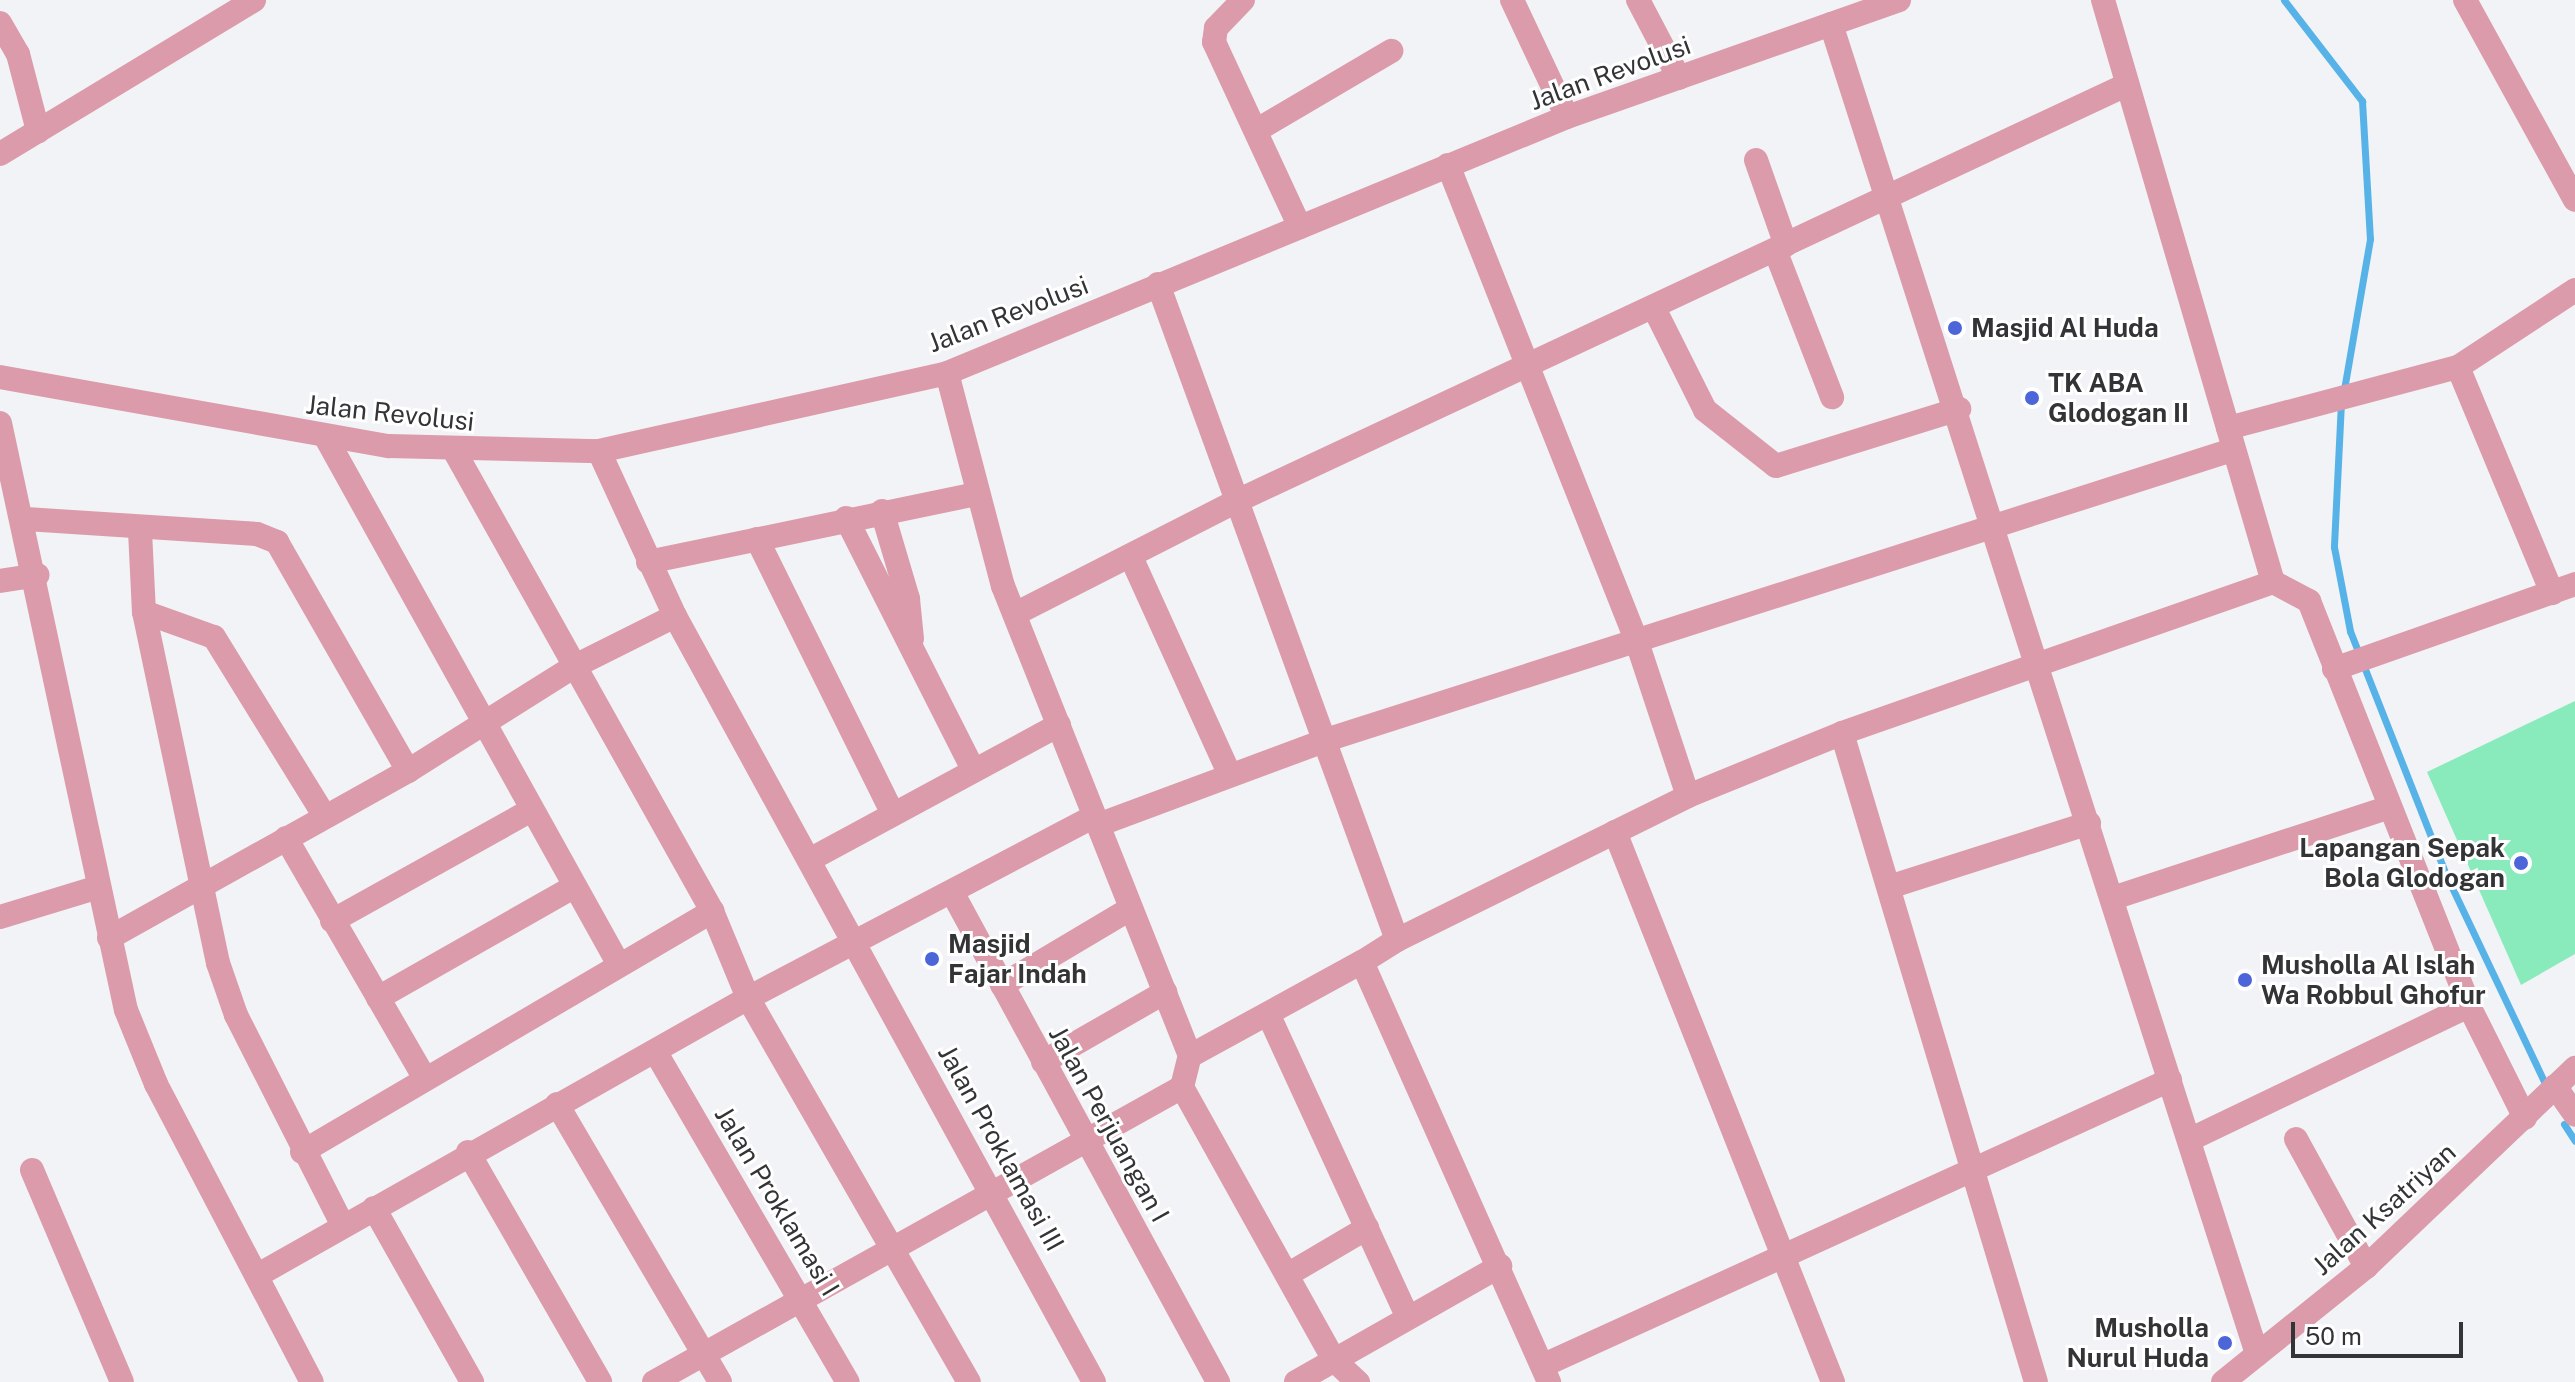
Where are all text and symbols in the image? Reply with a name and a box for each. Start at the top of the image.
street label: Jalan Revolusi [1525,29,1695,117]
street label: Jalan Revolusi [923,269,1093,359]
place label: Masjid Al Huda [1971,312,2159,344]
marker: Masjid Al Huda [1946,319,1964,337]
place label: TK ABA Glodogan II [2048,367,2189,428]
street label: Jalan Revolusi [304,389,476,437]
marker: TK ABA Glodogan II [2023,389,2041,407]
place label: Lapangan Sepak Bola Glodogan [2299,832,2505,894]
marker: Lapangan Sepak Bola Glodogan [2512,854,2530,872]
place label: Masjid Fajar Indah [948,928,1087,990]
place label: Musholla Al Islah Wa Robbul Ghofur [2261,949,2486,1010]
marker: Masjid Fajar Indah [923,950,941,968]
marker: Musholla Al Islah Wa Robbul Ghofur [2236,971,2254,989]
street label: Jalan Perjuangan I [1042,1021,1176,1227]
street label: Jalan Proklamasi III [931,1040,1071,1256]
street label: Jalan Proklamasi I [708,1100,846,1302]
street label: Jalan Ksatriyan [2306,1137,2462,1281]
scale bar [2295,1306,2467,1356]
place label: Musholla Nurul Huda [2066,1312,2209,1374]
text: 50 m [2305,1322,2362,1350]
marker: Musholla Nurul Huda [2216,1334,2234,1352]

